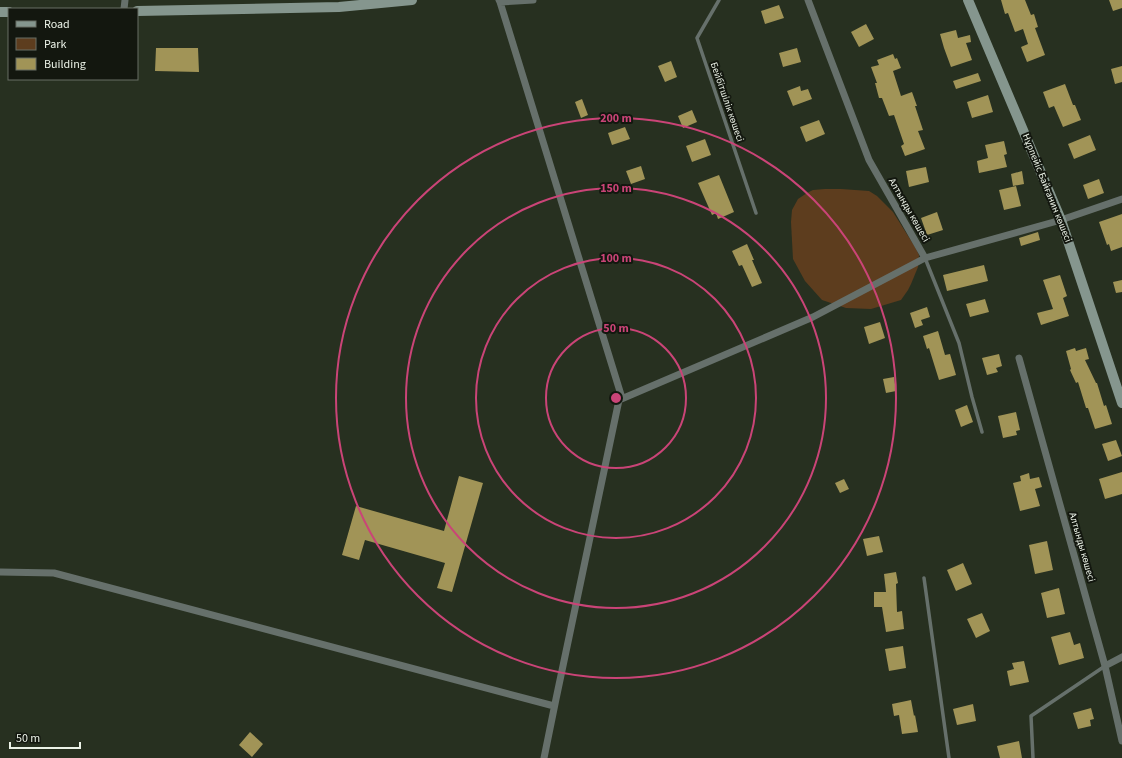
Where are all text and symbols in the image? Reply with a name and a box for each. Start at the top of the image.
legend [8,8,138,80]
text: Road [44,16,70,33]
text: Park [44,36,66,53]
text: Building [44,56,86,73]
street label: Бейбітшілік көшесі [707,60,747,144]
text: 200 m [600,110,632,127]
street label: Нұрпейіс Байғанин көшесі [1019,132,1075,244]
street label: Алтынды көшесі [885,175,933,245]
text: 150 m [600,180,632,197]
text: 100 m [600,250,632,267]
text: 50 m [603,320,629,337]
centre of rings [609,391,623,405]
street label: Алтынды көшесі [1065,511,1099,583]
scale bar [10,724,80,750]
text: 50 m [16,730,40,747]

